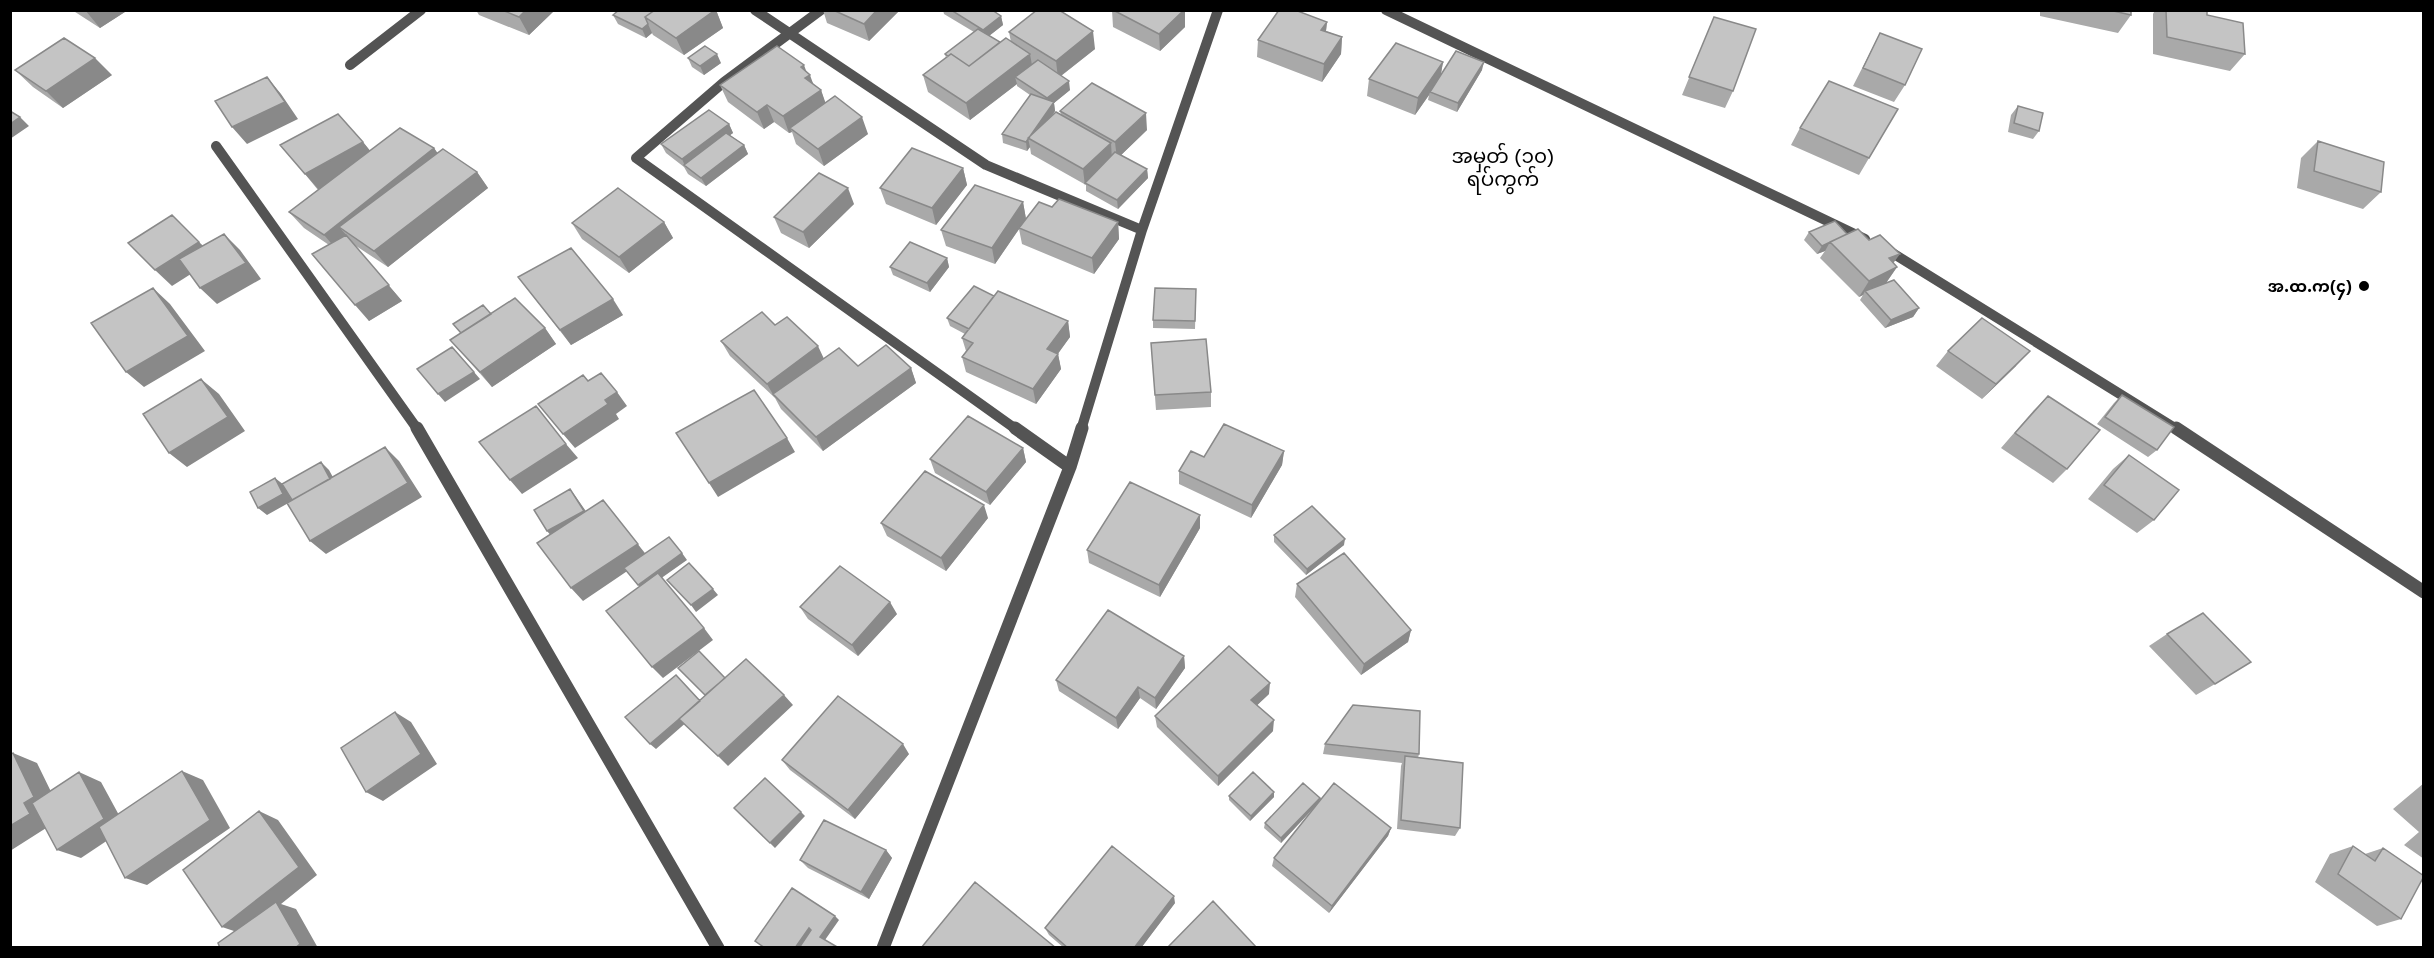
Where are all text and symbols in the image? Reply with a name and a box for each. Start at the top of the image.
district label: အမှတ် (၁၀) ရပ်ကွက် [1451,142,1555,195]
place label: အ.ထ.က(၄) [2268,276,2352,300]
marker: အ.ထ.က(၄) [2357,279,2371,293]

